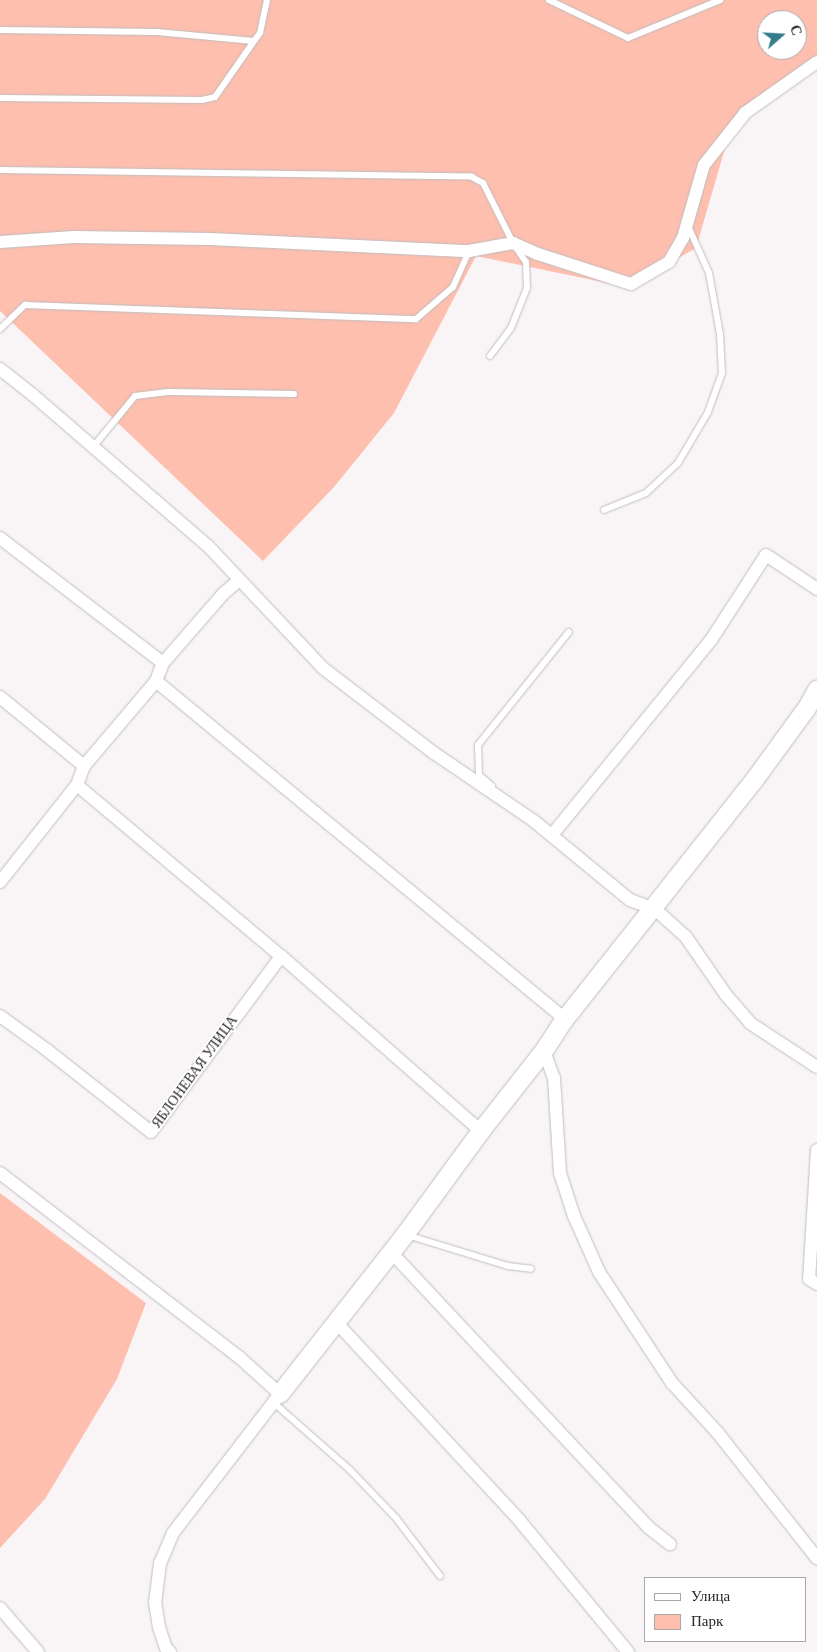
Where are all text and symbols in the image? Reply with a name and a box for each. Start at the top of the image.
north arrow [757,10,807,60]
text: С [787,23,804,38]
street label: ЯБЛОНЕВАЯ УЛИЦА [149,1013,241,1131]
legend [644,1577,807,1642]
text: Улица [691,1588,730,1604]
text: Парк [691,1613,723,1629]

